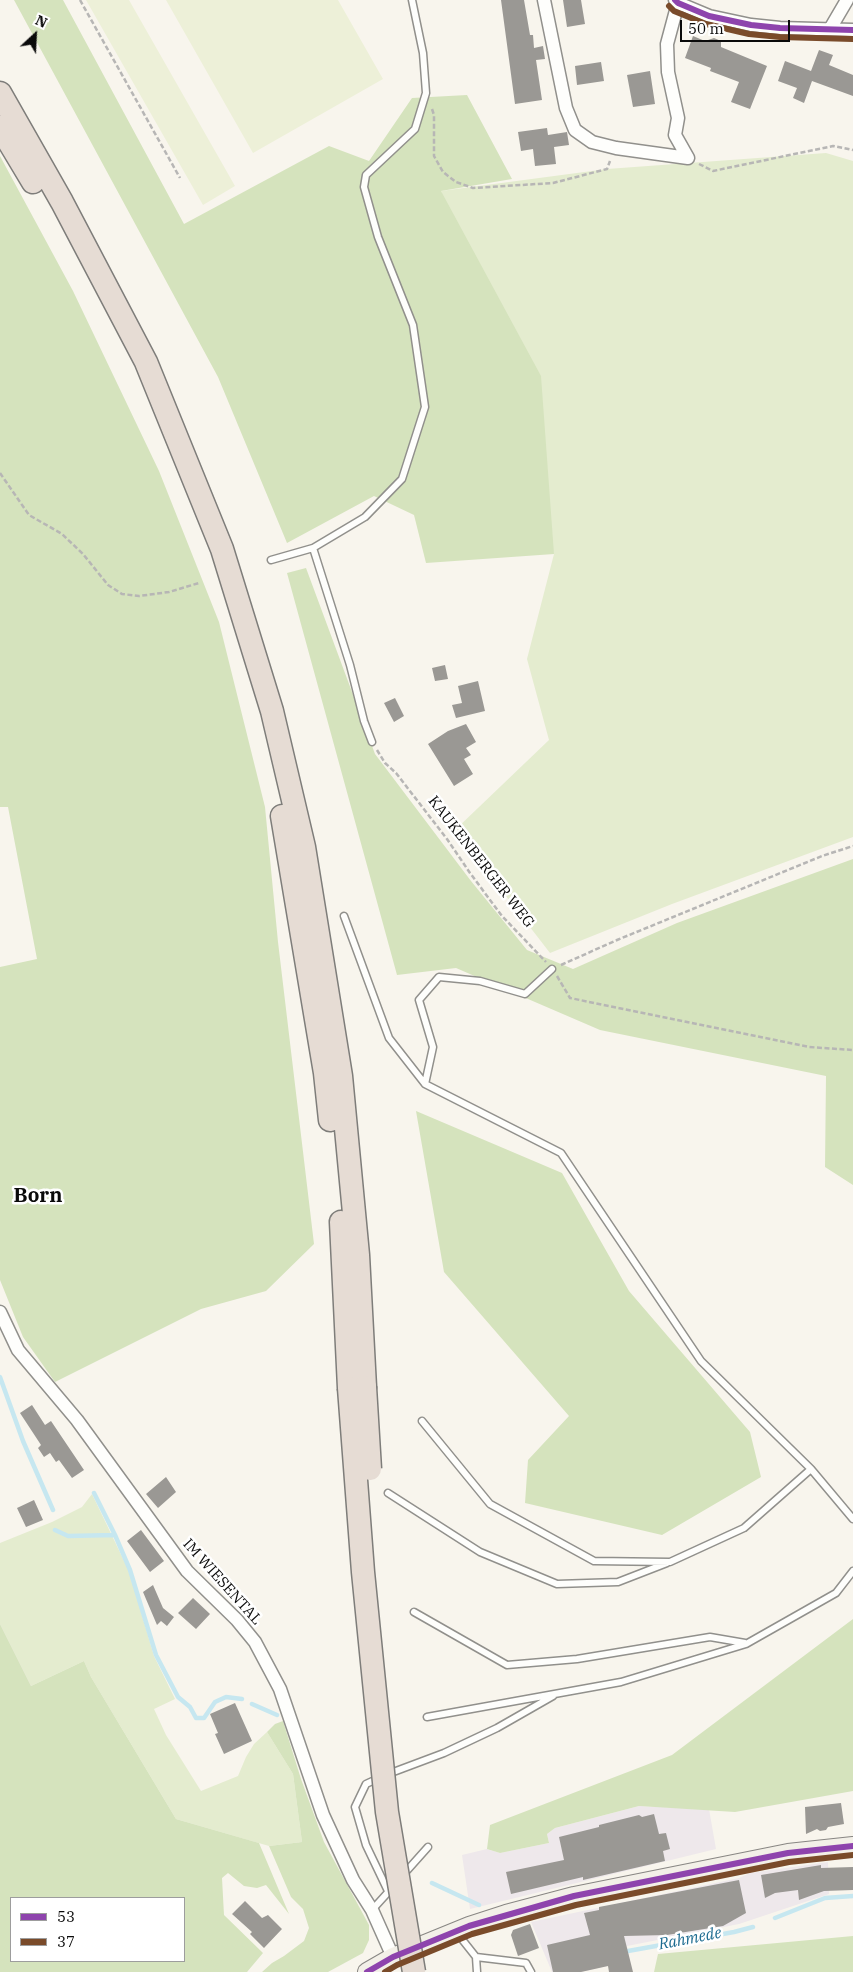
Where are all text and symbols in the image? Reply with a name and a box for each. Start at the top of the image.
north arrow [10,10,60,60]
scale bar [683,10,793,42]
text: N [33,11,50,32]
text: 50 m [688,19,724,38]
street label: KAUKENBERGER WEG [424,793,538,931]
district label: Born [14,1184,62,1208]
street label: IM WIESENTAL [179,1535,265,1629]
legend [10,1897,185,1962]
text: 53 [57,1907,75,1926]
water label: Rahmede [657,1924,723,1954]
text: 37 [57,1932,75,1951]

